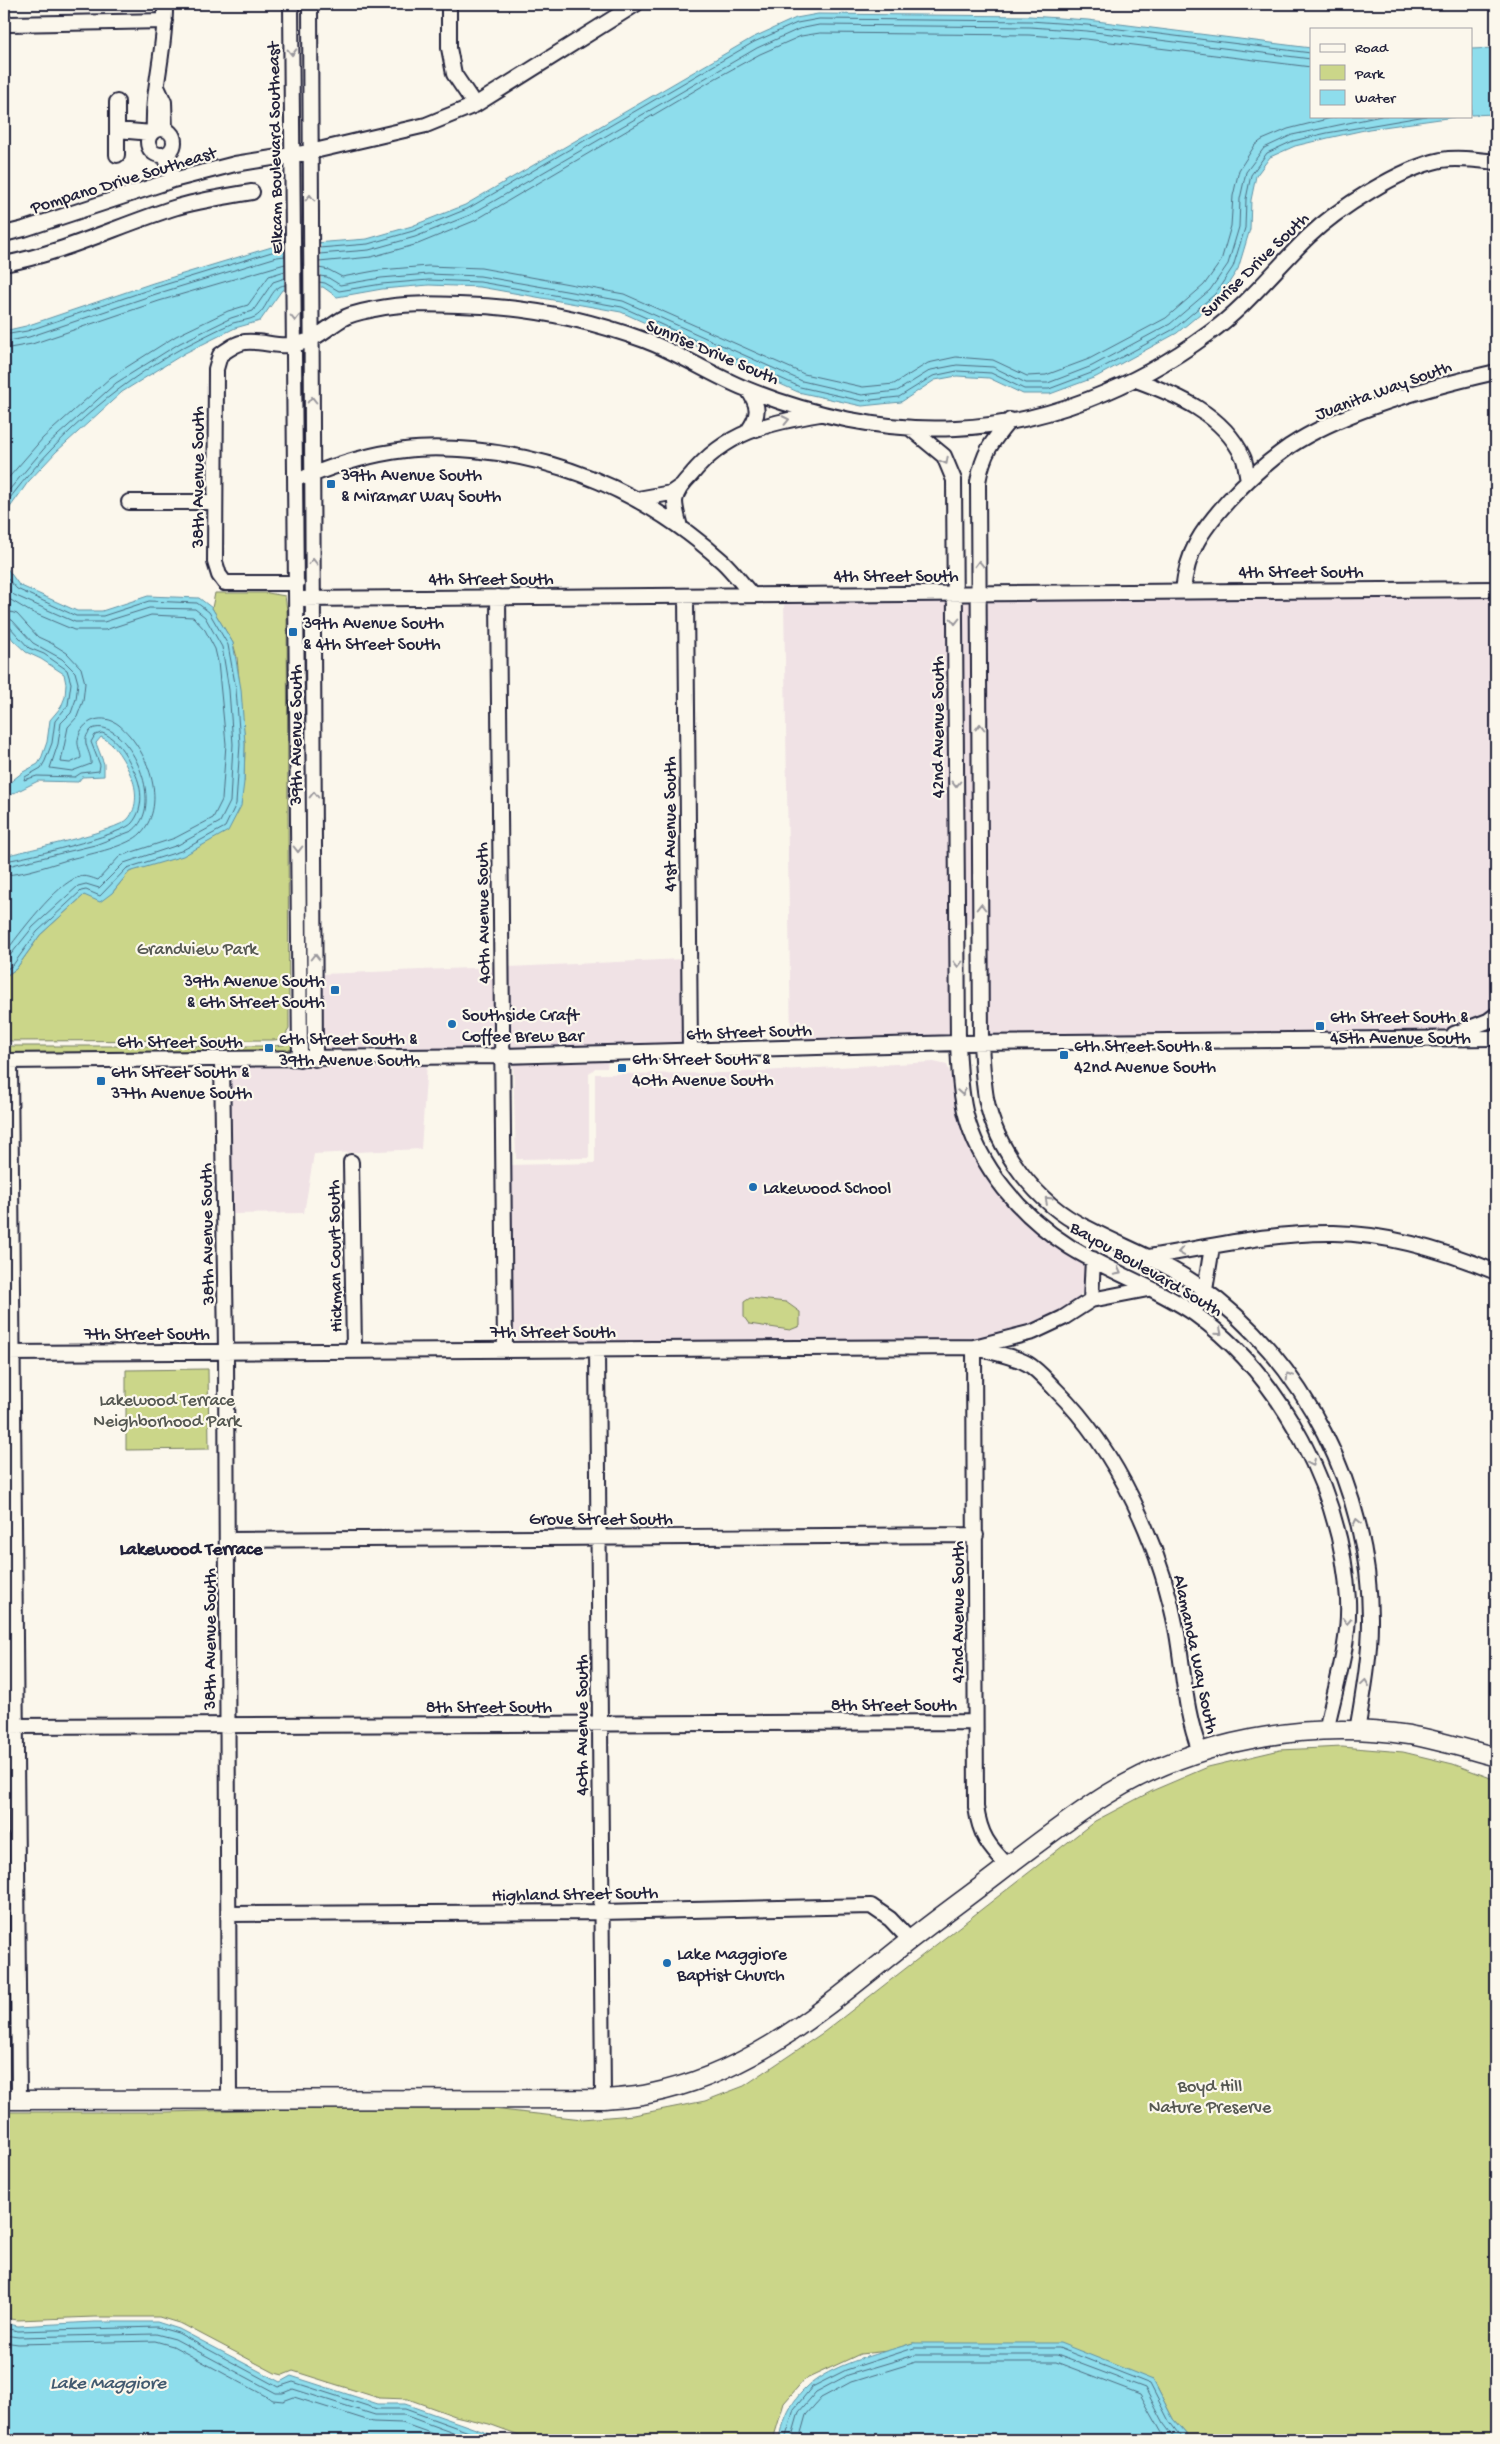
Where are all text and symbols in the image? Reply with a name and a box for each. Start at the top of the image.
legend [1310,28,1472,118]
street label: Elkcam Boulevard Southeast [264,40,289,254]
text: Road [1355,40,1389,58]
one-way arrow [287,49,297,57]
text: Park [1354,66,1385,84]
text: Water [1355,90,1397,108]
street label: Pompano Drive Southeast [27,143,221,220]
one-way arrow [305,194,315,202]
street label: Sunrise Drive South [1197,209,1315,323]
one-way arrow [290,315,300,323]
street label: Sunrise Drive South [642,316,782,391]
street label: Juanita Way South [1313,357,1455,426]
one-way arrow [307,396,317,404]
street label: 38th Avenue South [189,406,210,549]
one-way arrow [782,415,791,426]
one-way arrow [939,455,949,464]
place label: 39th Avenue South & Miramar Way South [340,466,502,508]
marker: 39th Avenue South & Miramar Way South [325,478,337,490]
one-way arrow [308,558,318,566]
one-way arrow [974,560,984,568]
street label: 4th Street South [1238,563,1364,584]
street label: 4th Street South [833,567,959,588]
street label: 4th Street South [428,570,554,591]
place label: 39th Avenue South & 4th Street South [302,614,445,656]
one-way arrow [950,618,960,625]
marker: 39th Avenue South & 4th Street South [287,626,299,638]
street label: 42nd Avenue South [929,656,950,798]
street label: 39th Avenue South [287,664,308,807]
one-way arrow [975,722,985,730]
street label: 41st Avenue South [661,756,682,892]
one-way arrow [951,780,961,788]
one-way arrow [309,791,319,798]
street label: 40th Avenue South [473,842,496,984]
one-way arrow [293,845,304,853]
one-way arrow [976,902,986,910]
park label: Grandview Park [137,940,259,961]
one-way arrow [310,953,320,961]
one-way arrow [953,960,963,968]
place label: 39th Avenue South & 6th Street South [183,972,325,1014]
marker: 39th Avenue South & 6th Street South [329,984,341,996]
place label: Southside Craft Coffee Brew Bar [462,1006,585,1048]
place label: 6th Street South & 45th Avenue South [1330,1008,1471,1050]
marker: Southside Craft Coffee Brew Bar [446,1018,458,1030]
marker: 6th Street South & 45th Avenue South [1314,1020,1326,1032]
street label: 6th Street South [686,1021,813,1046]
place label: 6th Street South & 39th Avenue South [278,1030,421,1072]
street label: 6th Street South [117,1033,243,1054]
place label: 6th Street South & 42nd Avenue South [1074,1037,1217,1079]
marker: 6th Street South & 39th Avenue South [263,1042,275,1054]
marker: 6th Street South & 42nd Avenue South [1058,1049,1070,1061]
place label: 6th Street South & 40th Avenue South [632,1050,774,1092]
marker: 6th Street South & 40th Avenue South [616,1062,628,1074]
place label: 6th Street South & 37th Avenue South [110,1063,253,1105]
marker: 6th Street South & 37th Avenue South [95,1075,107,1087]
one-way arrow [956,1087,966,1096]
street label: 38th Avenue South [197,1162,220,1306]
street label: Hickman Court South [325,1179,348,1332]
place label: Lakewood School [763,1179,891,1200]
marker: Lakewood School [747,1181,759,1193]
one-way arrow [1044,1197,1053,1206]
street label: Bayou Boulevard South [1065,1217,1226,1323]
one-way arrow [1176,1246,1185,1256]
one-way arrow [1113,1266,1122,1276]
street label: 7th Street South [489,1323,616,1344]
street label: 7th Street South [83,1325,210,1346]
one-way arrow [1213,1327,1222,1336]
one-way arrow [1286,1372,1295,1382]
park label: Lakewood Terrace Neighborhood Park [93,1391,243,1433]
one-way arrow [1306,1458,1316,1467]
street label: Grove Street South [529,1510,673,1531]
one-way arrow [1352,1518,1363,1527]
district label: Lakewood Terrace [119,1539,264,1562]
street label: 42nd Avenue South [949,1541,970,1683]
street label: 38th Avenue South [201,1568,222,1711]
street label: Alamanda Way South [1167,1573,1222,1736]
one-way arrow [1341,1617,1352,1625]
street label: 40th Avenue South [573,1654,594,1796]
one-way arrow [1359,1679,1370,1687]
street label: 8th Street South [831,1696,958,1717]
street label: 8th Street South [426,1698,553,1719]
street label: Highland Street South [491,1884,659,1907]
place label: Lake Maggiore Baptist Church [676,1945,788,1987]
marker: Lake Maggiore Baptist Church [661,1957,673,1969]
park label: Boyd Hill Nature Preserve [1149,2077,1272,2119]
water label: Lake Maggiore [50,2373,167,2396]

